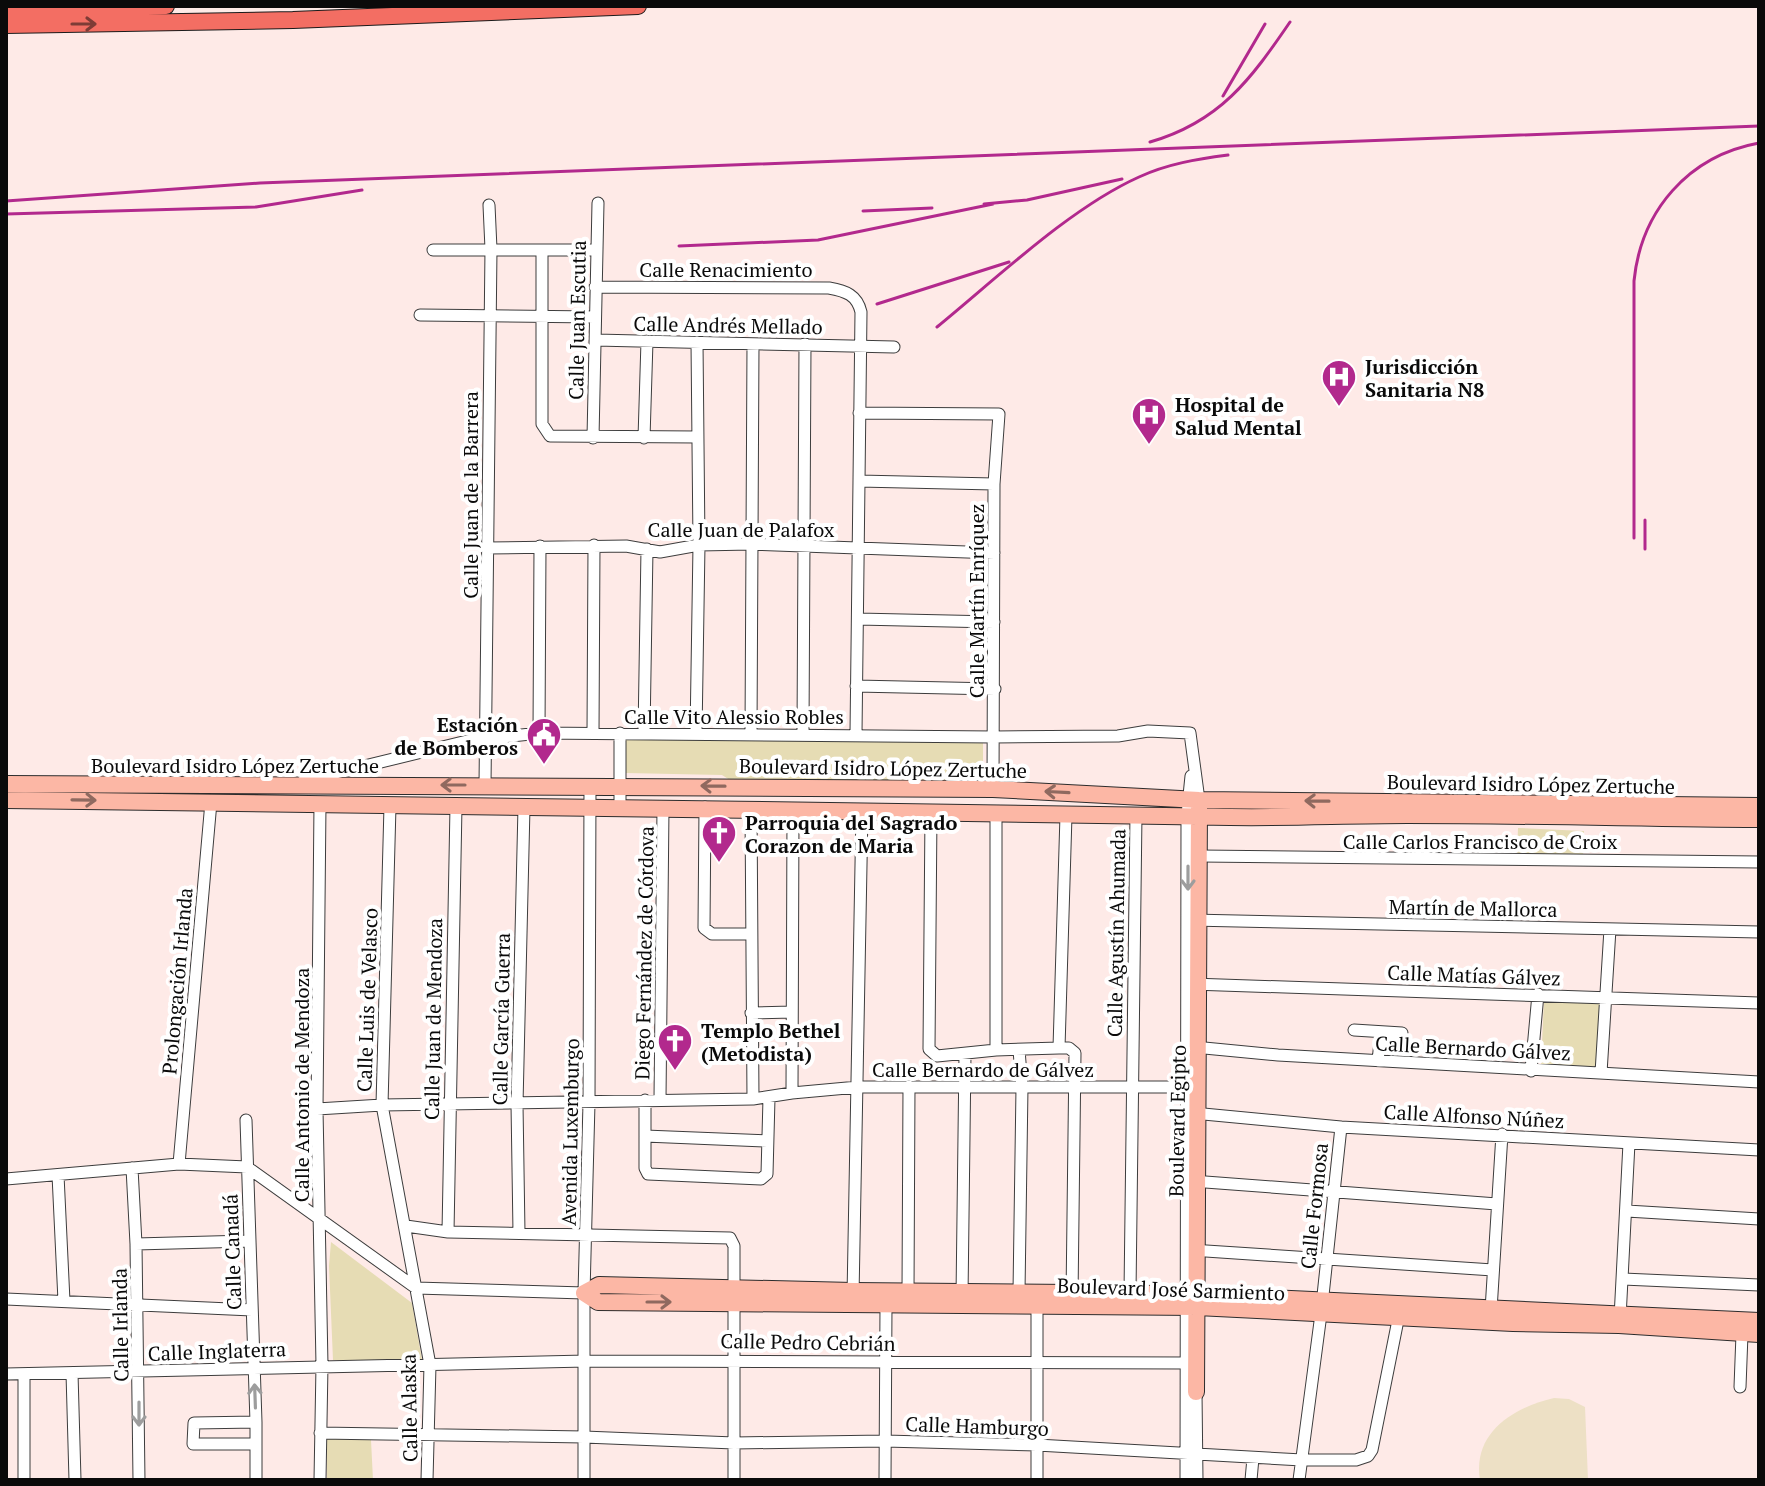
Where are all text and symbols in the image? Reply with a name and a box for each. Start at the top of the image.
one-way arrow [70,16,97,32]
street label: Calle Juan Escutia [562,240,592,400]
street label: Calle Renacimiento [639,256,813,283]
street label: Calle Andrés Mellado [633,310,823,340]
place label: Jurisdicción Sanitaria N8 [1365,353,1484,403]
hospital icon: Jurisdicción Sanitaria N8 [1320,358,1358,408]
street label: Calle Juan de la Barrera [457,391,484,599]
place label: Hospital de Salud Mental [1175,391,1302,441]
hospital icon: Hospital de Salud Mental [1130,396,1168,446]
street label: Calle Martín Enríquez [963,504,990,698]
street label: Calle Juan de Palafox [648,516,835,543]
street label: Calle Vito Alessio Robles [624,703,844,730]
place label: Estación de Bomberos [395,711,518,761]
public building icon: Estación de Bomberos [525,716,563,766]
street label: Boulevard Isidro López Zertuche [91,752,379,779]
street label: Boulevard Isidro López Zertuche [739,752,1027,784]
street label: Boulevard Isidro López Zertuche [1387,768,1675,800]
one-way arrow [440,777,467,793]
one-way arrow [700,778,727,794]
one-way arrow [1044,784,1071,799]
one-way arrow [70,793,97,808]
one-way arrow [1304,793,1331,809]
place label: Parroquia del Sagrado Corazon de Maria [745,809,957,859]
church icon: Parroquia del Sagrado Corazon de Maria [700,814,738,864]
street label: Diego Fernández de Córdova [628,826,660,1080]
street label: Calle Carlos Francisco de Croix [1343,828,1618,855]
street label: Calle Agustín Ahumada [1101,829,1131,1037]
one-way arrow [1180,864,1196,891]
street label: Prolongación Irlanda [155,887,199,1075]
street label: Martín de Mallorca [1388,893,1558,923]
street label: Calle Luis de Velasco [350,908,384,1092]
street label: Calle Juan de Mendoza [418,918,448,1120]
street label: Calle García Guerra [486,933,516,1105]
street label: Calle Matías Gálvez [1387,958,1561,992]
street label: Calle Antonio de Mendoza [288,968,315,1202]
place label: Templo Bethel (Metodista) [701,1017,841,1067]
church icon: Templo Bethel (Metodista) [656,1022,694,1072]
street label: Calle Bernardo Gálvez [1374,1029,1572,1067]
street label: Avenida Luxemburgo [555,1038,585,1226]
street label: Boulevard Egipto [1162,1045,1192,1197]
street label: Calle Bernardo de Gálvez [872,1056,1094,1083]
street label: Calle Alfonso Núñez [1383,1098,1565,1134]
street label: Calle Formosa [1294,1142,1334,1270]
street label: Calle Canadá [216,1194,248,1310]
street label: Calle Irlanda [106,1268,134,1382]
street label: Boulevard José Sarmiento [1057,1272,1285,1306]
one-way arrow [645,1294,672,1310]
street label: Calle Pedro Cebrián [720,1327,896,1357]
street label: Calle Inglaterra [147,1335,287,1367]
street label: Calle Alaska [395,1354,423,1462]
one-way arrow [248,1383,263,1410]
one-way arrow [131,1400,147,1427]
street label: Calle Hamburgo [905,1410,1049,1442]

